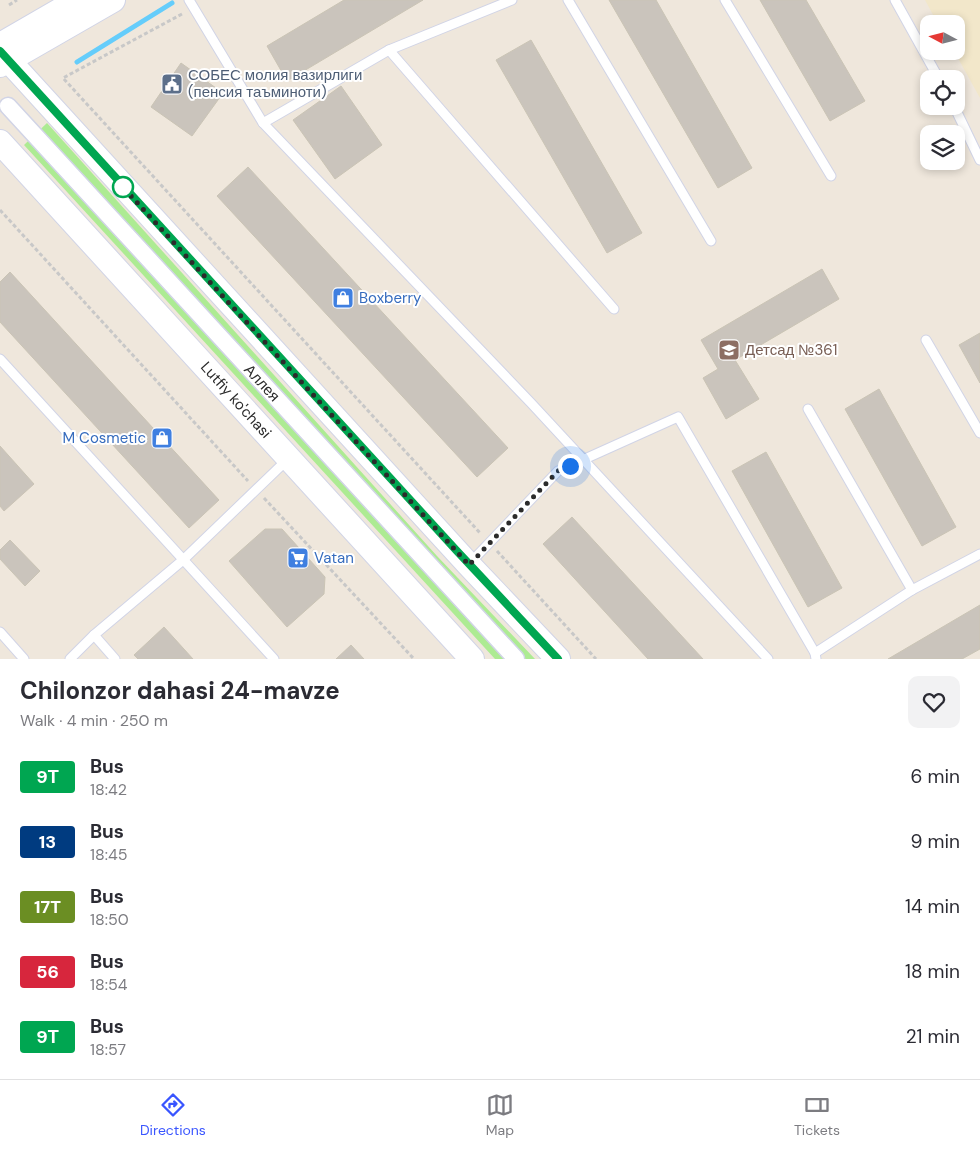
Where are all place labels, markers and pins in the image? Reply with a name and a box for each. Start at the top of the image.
place label: СОБЕС молия вазирлиги (пенсия таъминоти) [188,65,362,102]
public building icon: СОБЕС молия вазирлиги (пенсия таъминоти) [160,72,184,96]
unlabelled marker [112,176,134,198]
shop icon: Boxberry [331,286,355,310]
place label: Boxberry [359,288,422,308]
school or university icon: Детсад №361 [717,338,741,362]
place label: Детсад №361 [745,340,837,360]
shop icon: M Cosmetic [150,426,174,450]
place label: M Cosmetic [63,428,146,448]
supermarket icon: Vatan [286,546,310,570]
place label: Vatan [314,548,354,568]

